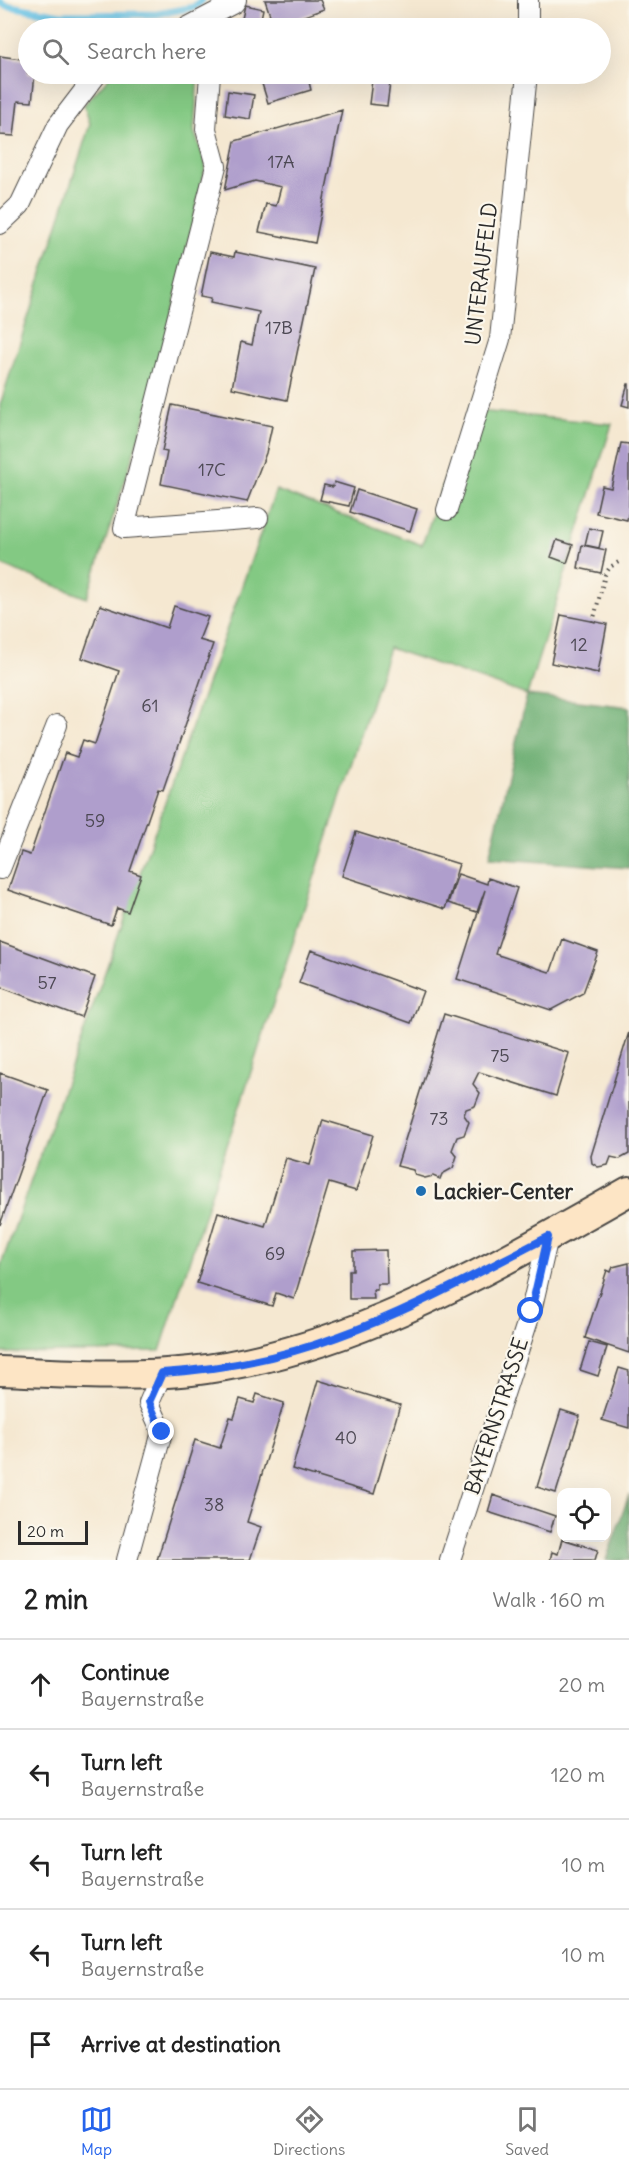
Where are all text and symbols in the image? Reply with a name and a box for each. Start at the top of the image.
search box [18,18,611,84]
icon: search [39,35,72,68]
text: Search here [87,37,206,65]
house number: 17A [267,150,295,173]
street label: UNTERAUFELD [459,201,503,347]
house number: 17B [265,316,293,339]
house number: 17C [198,458,226,481]
house number: 12 [570,633,588,656]
house number: 61 [141,694,159,717]
house number: 59 [85,809,105,832]
house number: 57 [37,971,57,994]
house number: 75 [490,1044,510,1067]
house number: 73 [429,1107,449,1130]
place label: Lackier-Center [433,1178,574,1205]
marker: Lackier-Center [414,1184,428,1198]
house number: 69 [265,1242,285,1265]
route start [517,1297,543,1323]
street label: BAYERNSTRASSE [458,1334,534,1498]
route end [148,1418,174,1444]
house number: 40 [335,1426,357,1449]
map controls [557,1488,611,1542]
button: locate [557,1488,611,1542]
house number: 38 [204,1493,224,1516]
scale bar [18,1518,88,1546]
text: 20 m [27,1521,64,1541]
text: 2 min [24,1583,88,1616]
text: Walk · 160 m [492,1587,605,1612]
text: Continue [81,1658,170,1686]
icon: ahead [24,1668,57,1701]
text: 20 m [559,1672,605,1697]
text: Bayernstraße [81,1686,204,1711]
text: Turn left [81,1748,162,1776]
icon: left [24,1758,57,1791]
text: 120 m [551,1762,605,1787]
text: Bayernstraße [81,1776,204,1801]
text: Turn left [81,1838,162,1866]
icon: left [24,1848,57,1881]
text: 10 m [562,1852,605,1877]
text: Bayernstraße [81,1866,204,1891]
text: Turn left [81,1928,162,1956]
icon: left [24,1938,57,1971]
text: 10 m [562,1942,605,1967]
text: Bayernstraße [81,1956,204,1981]
icon: arrive [24,2028,57,2061]
text: Arrive at destination [81,2030,281,2058]
tab: Map [80,2103,113,2159]
tab: Directions [273,2103,345,2159]
tab: Saved [505,2103,549,2159]

